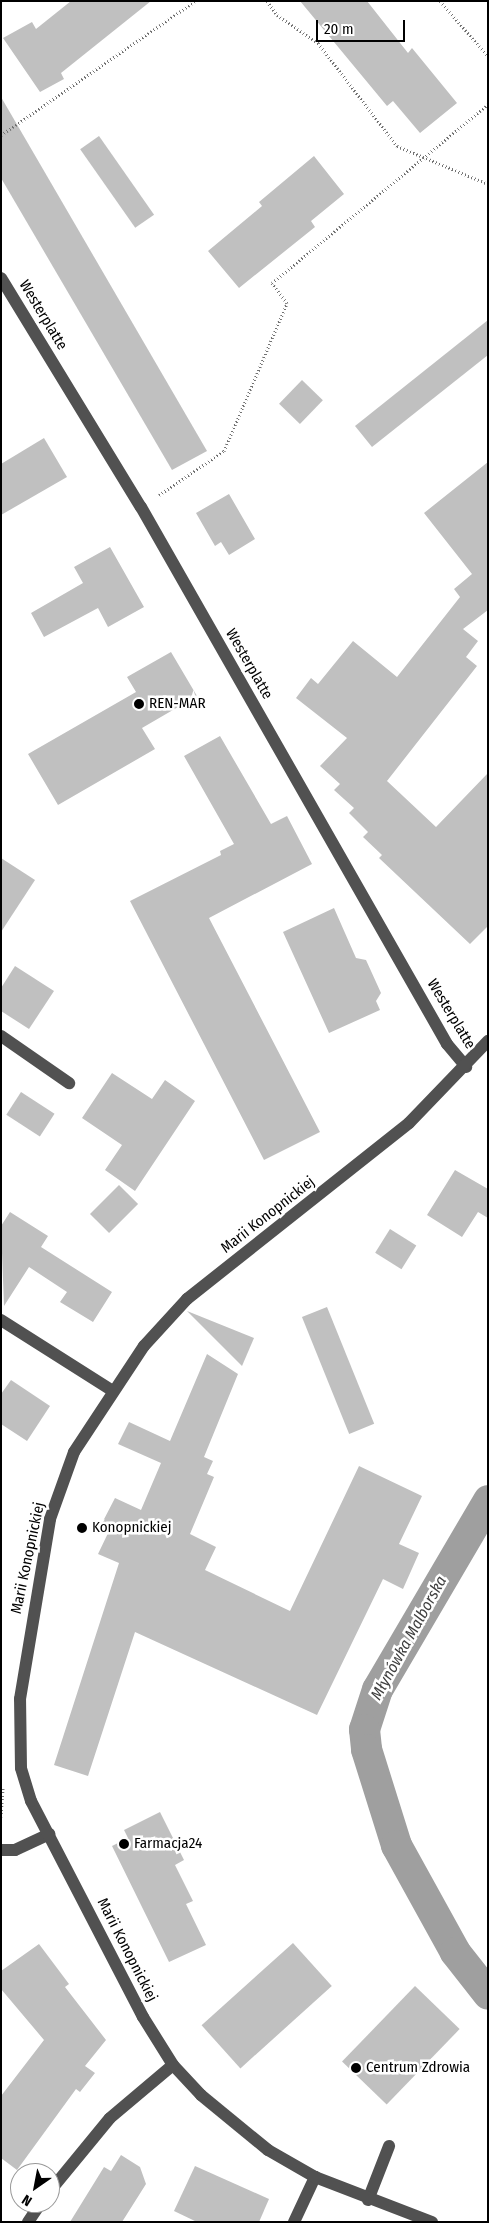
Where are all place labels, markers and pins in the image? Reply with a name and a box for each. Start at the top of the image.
place label: REN-MAR [149,695,206,713]
marker: REN-MAR [133,698,145,710]
place label: Konopnickiej [92,1519,171,1537]
marker: Konopnickiej [76,1522,88,1534]
place label: Farmacja24 [134,1835,202,1853]
marker: Farmacja24 [118,1838,130,1850]
place label: Centrum Zdrowia [366,2059,470,2077]
marker: Centrum Zdrowia [350,2062,362,2074]

